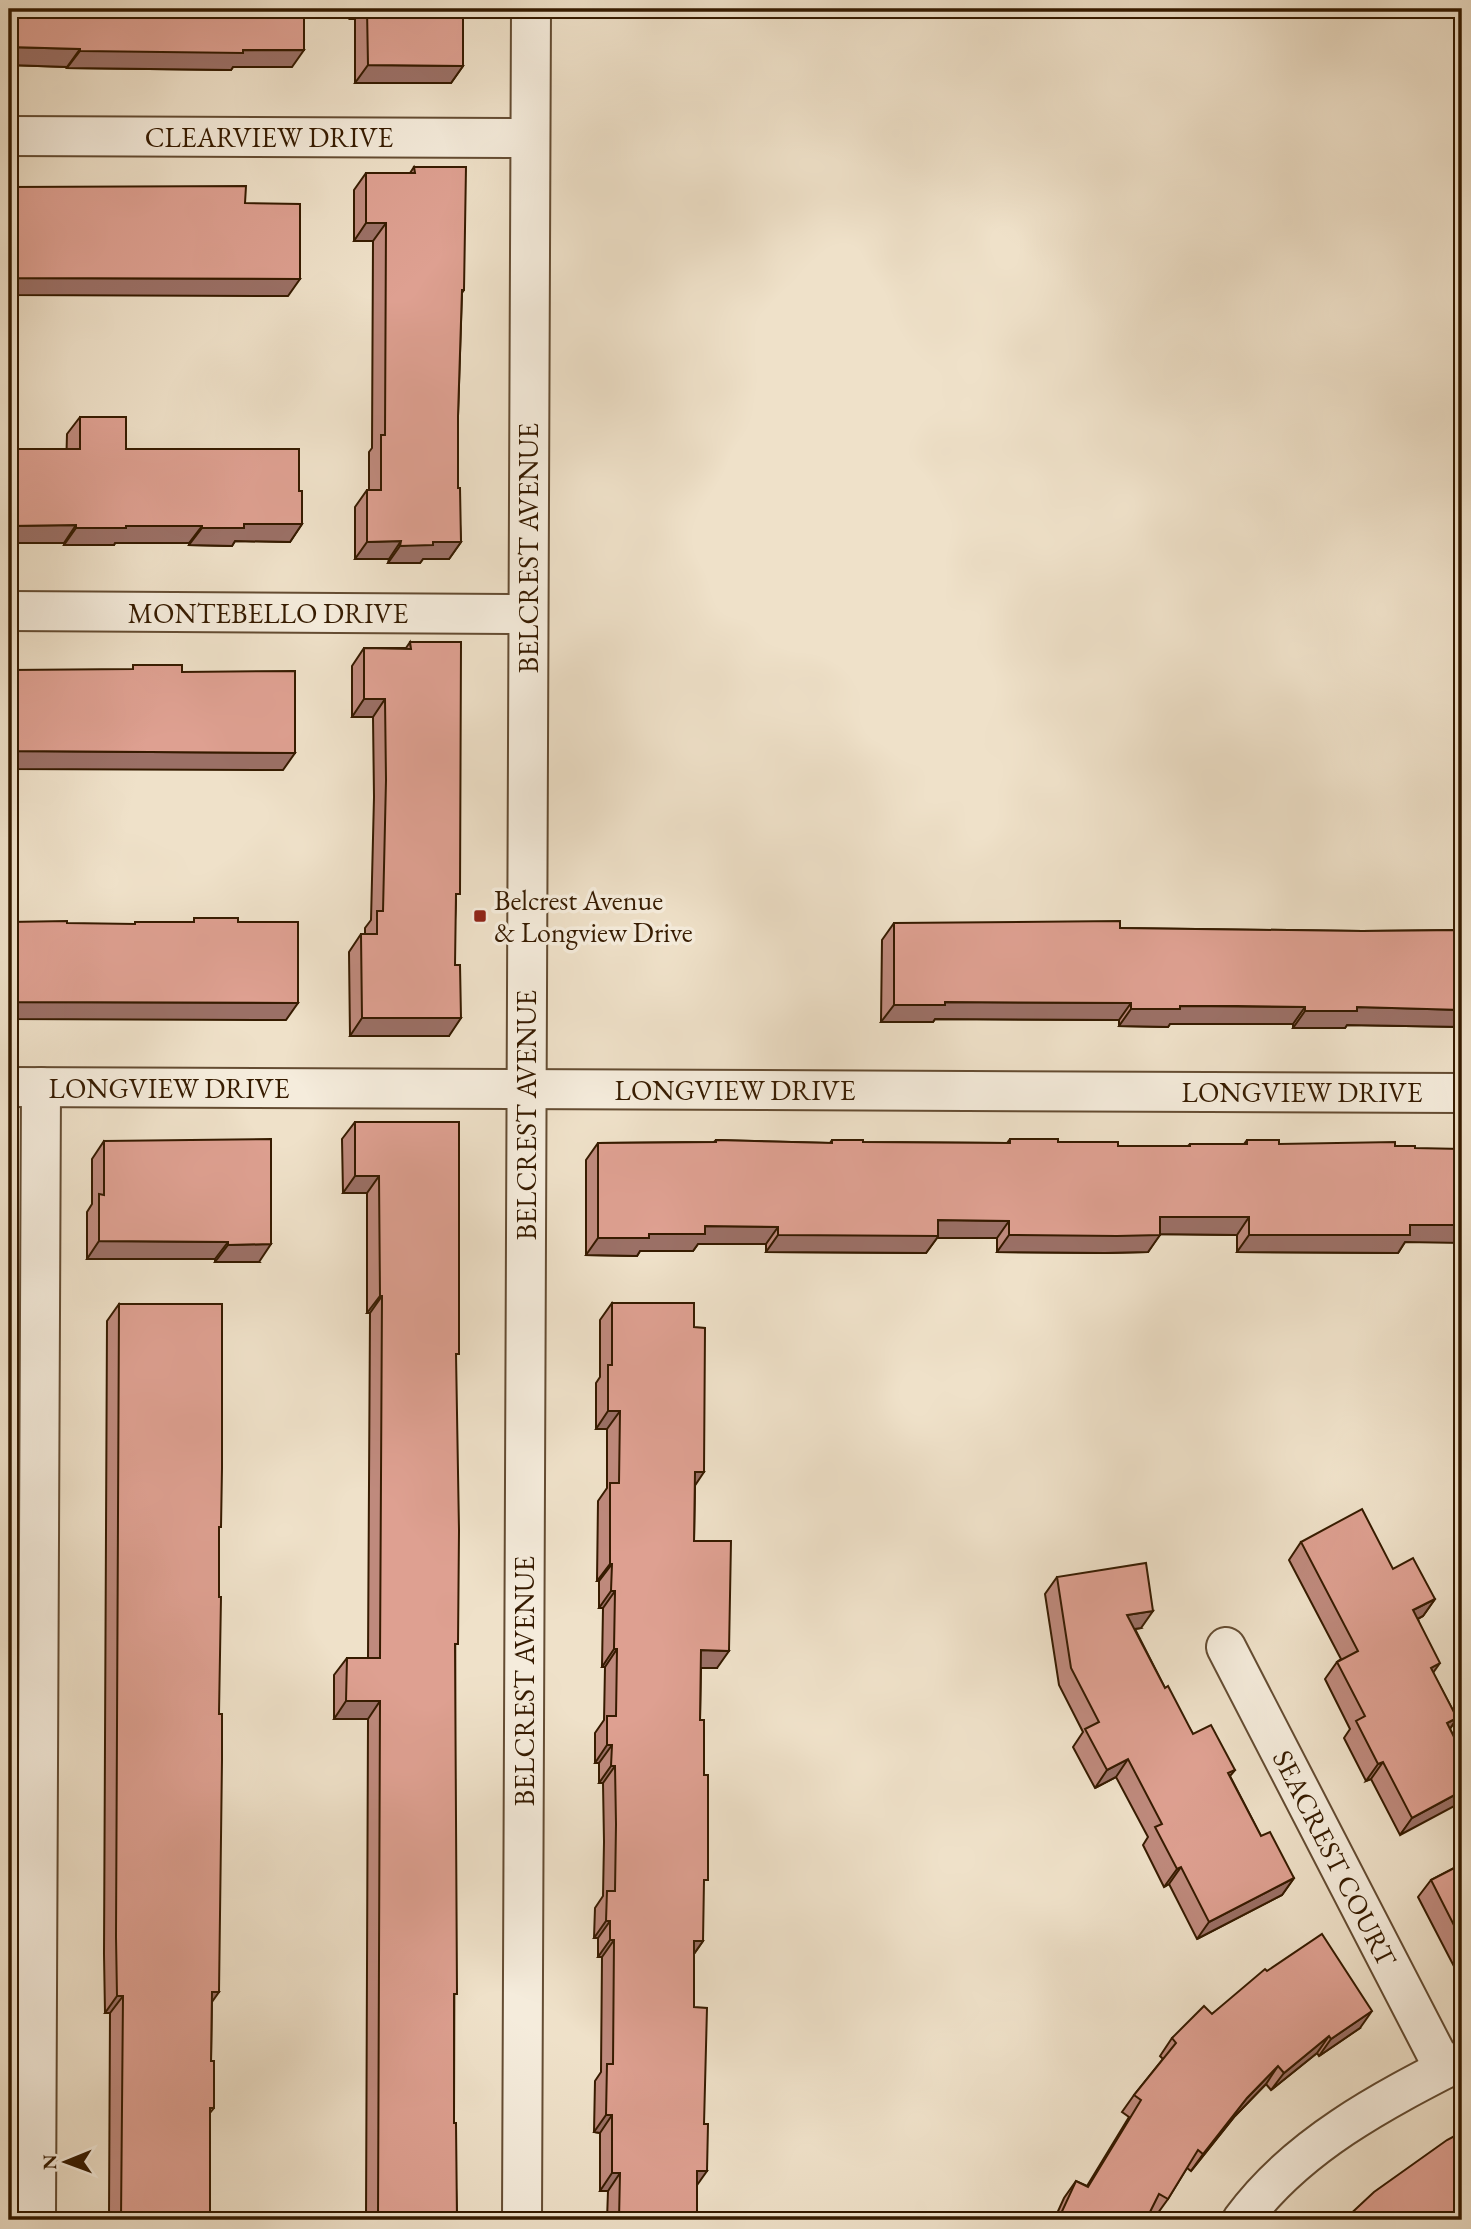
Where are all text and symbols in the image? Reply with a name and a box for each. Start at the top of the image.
street label: CLEARVIEW DRIVE [145,119,394,155]
street label: BELCREST AVENUE [510,423,546,673]
street label: MONTEBELLO DRIVE [128,595,408,631]
place label: Belcrest Avenue & Longview Drive [494,882,693,950]
marker: Belcrest Avenue & Longview Drive [472,908,488,924]
street label: BELCREST AVENUE [508,990,544,1240]
street label: LONGVIEW DRIVE [49,1070,290,1106]
street label: LONGVIEW DRIVE [615,1072,856,1108]
street label: LONGVIEW DRIVE [1182,1074,1423,1110]
street label: BELCREST AVENUE [506,1556,542,1806]
street label: SEACREST COURT [1265,1744,1405,1973]
north arrow [32,2128,102,2198]
text: N [37,2154,62,2170]

